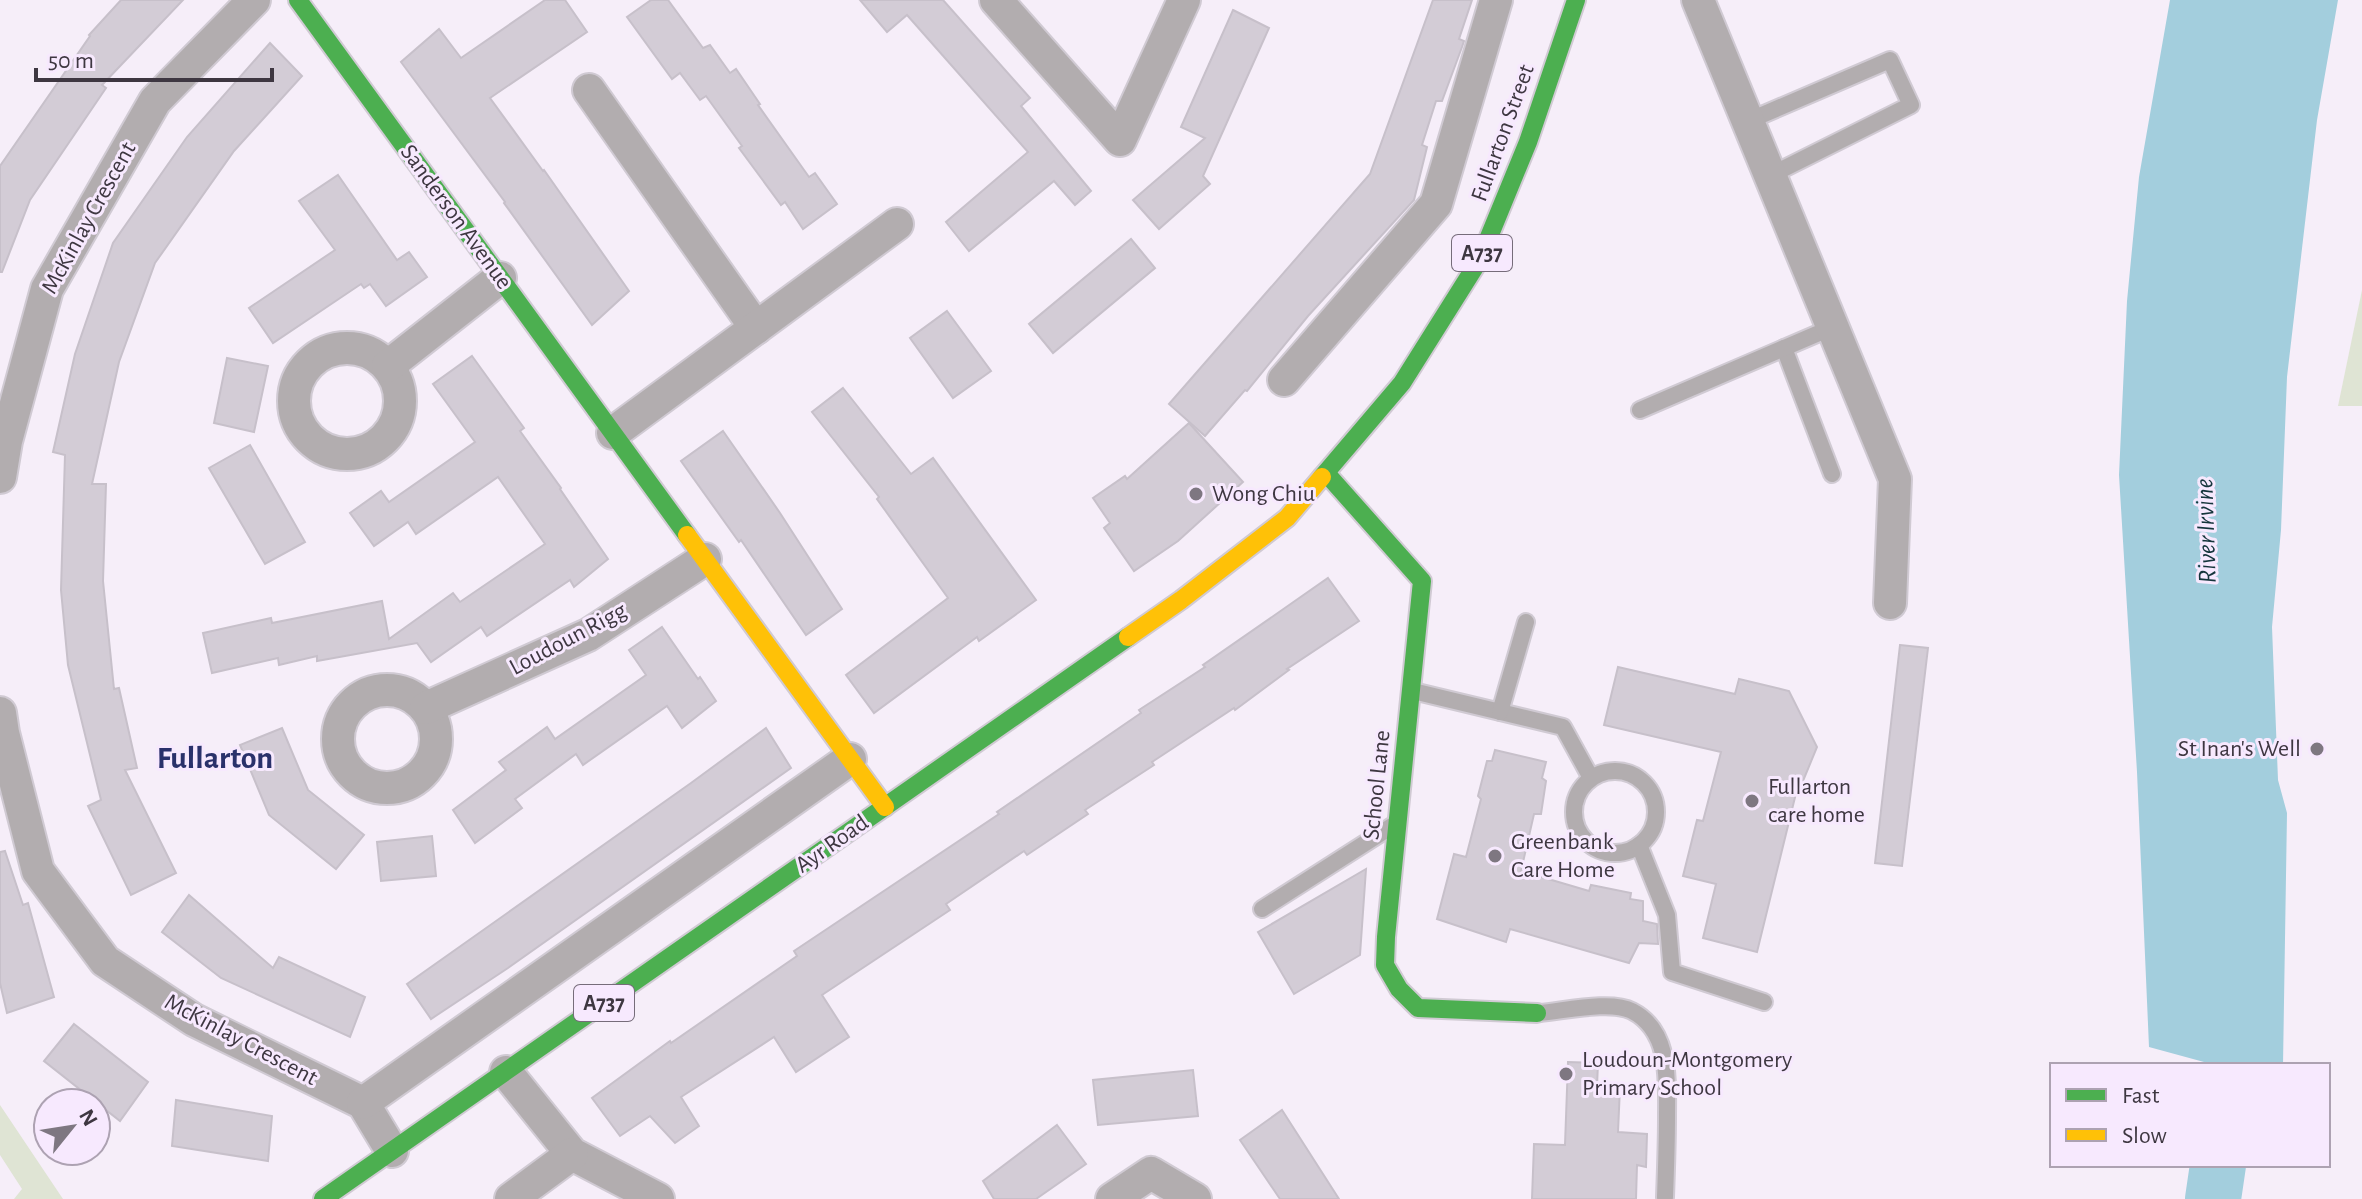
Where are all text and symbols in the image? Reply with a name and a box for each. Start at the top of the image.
scale bar [36,32,272,82]
text: 50 m [48,49,94,73]
street label: Fullarton Street [1467,61,1539,205]
street label: McKinlay Crescent [37,138,141,298]
street label: Sanderson Avenue [396,140,516,294]
road number: A737 [1452,235,1512,271]
water label: River Irvine [2191,478,2221,584]
place label: Wong Chiu [1212,482,1315,506]
marker: Wong Chiu [1187,485,1205,503]
street label: Loudoun Rigg [506,598,631,680]
street label: School Lane [1359,729,1395,841]
place label: St Inan's Well [2178,737,2301,761]
marker: St Inan's Well [2308,740,2326,758]
district label: Fullarton [157,742,273,774]
place label: Fullarton care home [1768,775,1865,827]
marker: Fullarton care home [1743,792,1761,810]
street label: Ayr Road [791,810,873,878]
place label: Greenbank Care Home [1511,830,1615,882]
marker: Greenbank Care Home [1486,847,1504,865]
road number: A737 [574,985,634,1021]
street label: McKinlay Crescent [161,990,322,1090]
place label: Loudoun-Montgomery Primary School [1582,1048,1792,1100]
legend [2050,1063,2330,1167]
marker: Loudoun-Montgomery Primary School [1557,1065,1575,1083]
text: Fast [2122,1084,2160,1108]
north arrow [32,1087,112,1167]
text: N [75,1105,102,1130]
text: Slow [2122,1124,2167,1148]

